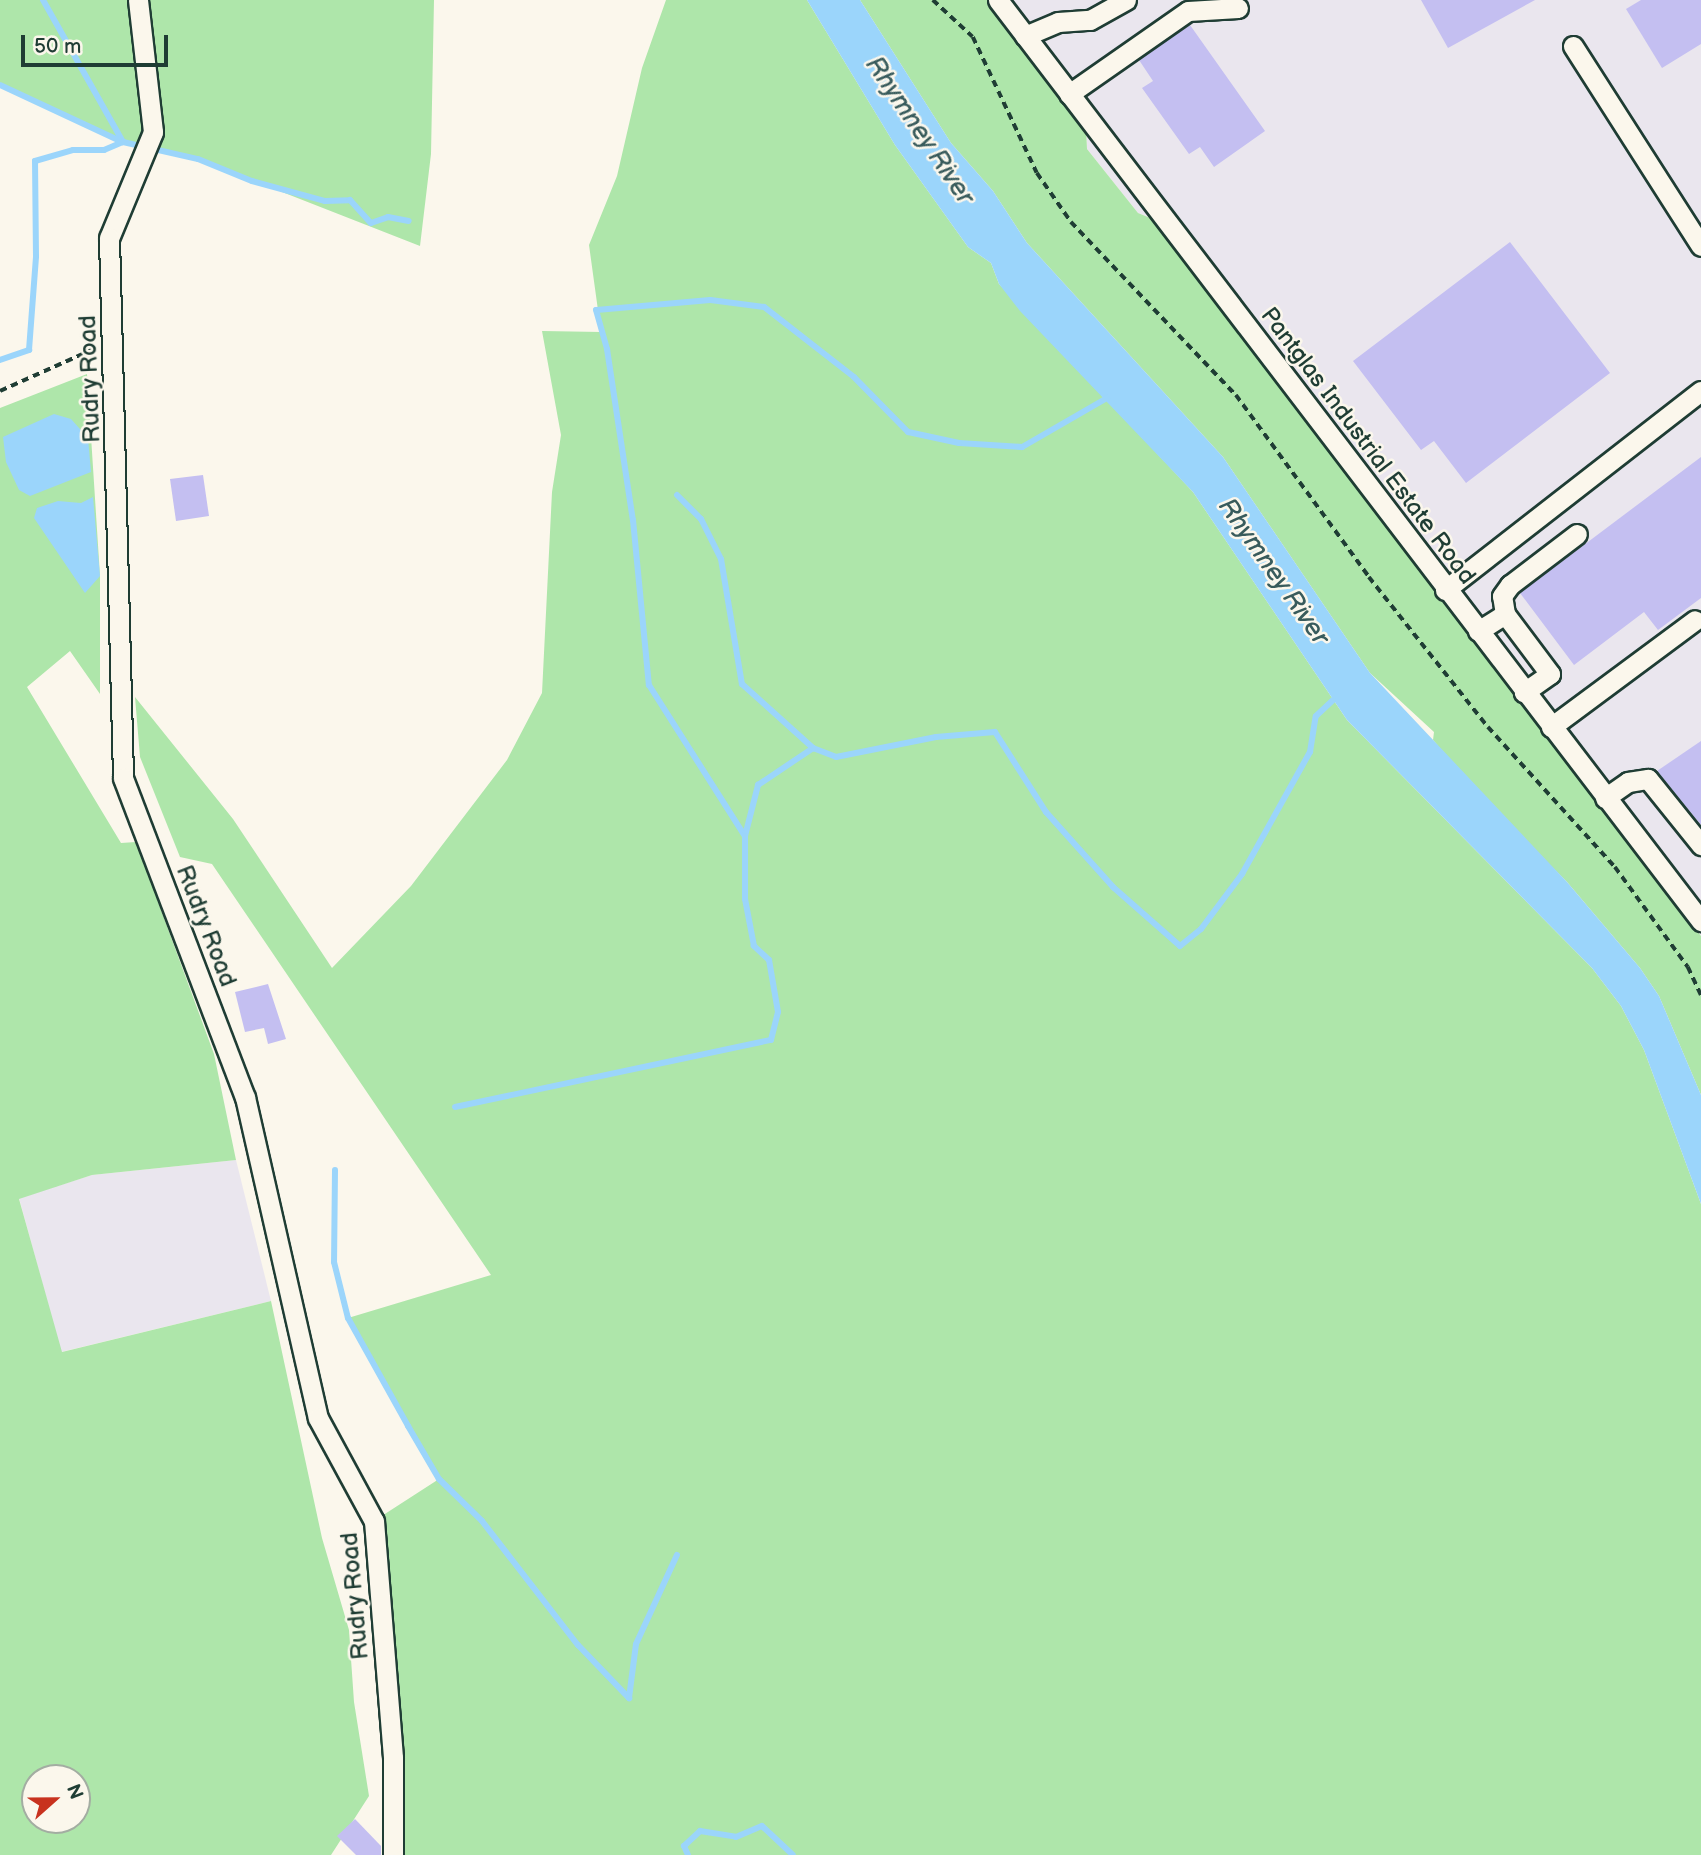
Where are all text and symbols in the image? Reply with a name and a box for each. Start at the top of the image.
scale bar [24,21,172,65]
text: 50 m [34,34,81,59]
water label: Rhymney River [857,50,981,212]
street label: Pantglas Industrial Estate Road [1254,302,1482,590]
street label: Rudry Road [73,314,107,444]
water label: Rhymney River [1210,492,1336,652]
street label: Rudry Road [169,860,243,992]
street label: Rudry Road [335,1530,375,1662]
north arrow [21,1764,91,1834]
text: N [61,1781,87,1803]

